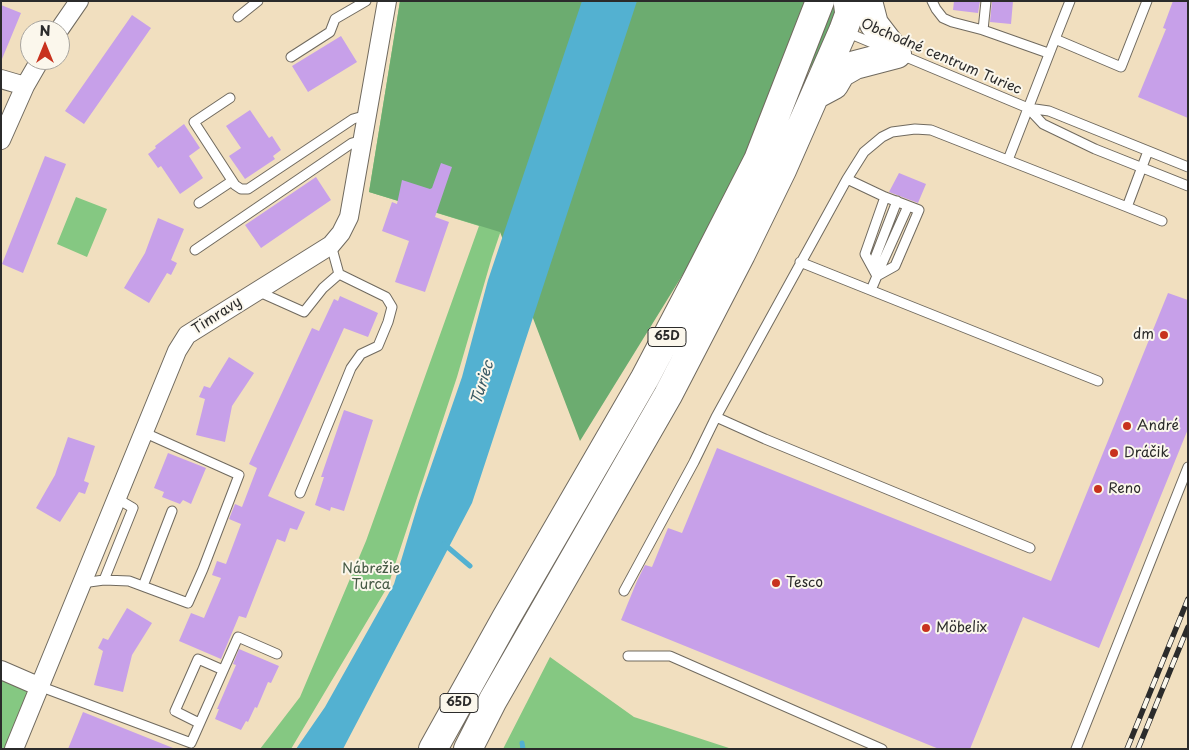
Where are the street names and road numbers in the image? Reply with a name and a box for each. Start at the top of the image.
street label: Obchodné centrum Turiec [858,15,1024,99]
street label: Timravy [189,294,245,338]
road number: 65D [648,328,686,347]
road number: 65D [440,694,478,712]

